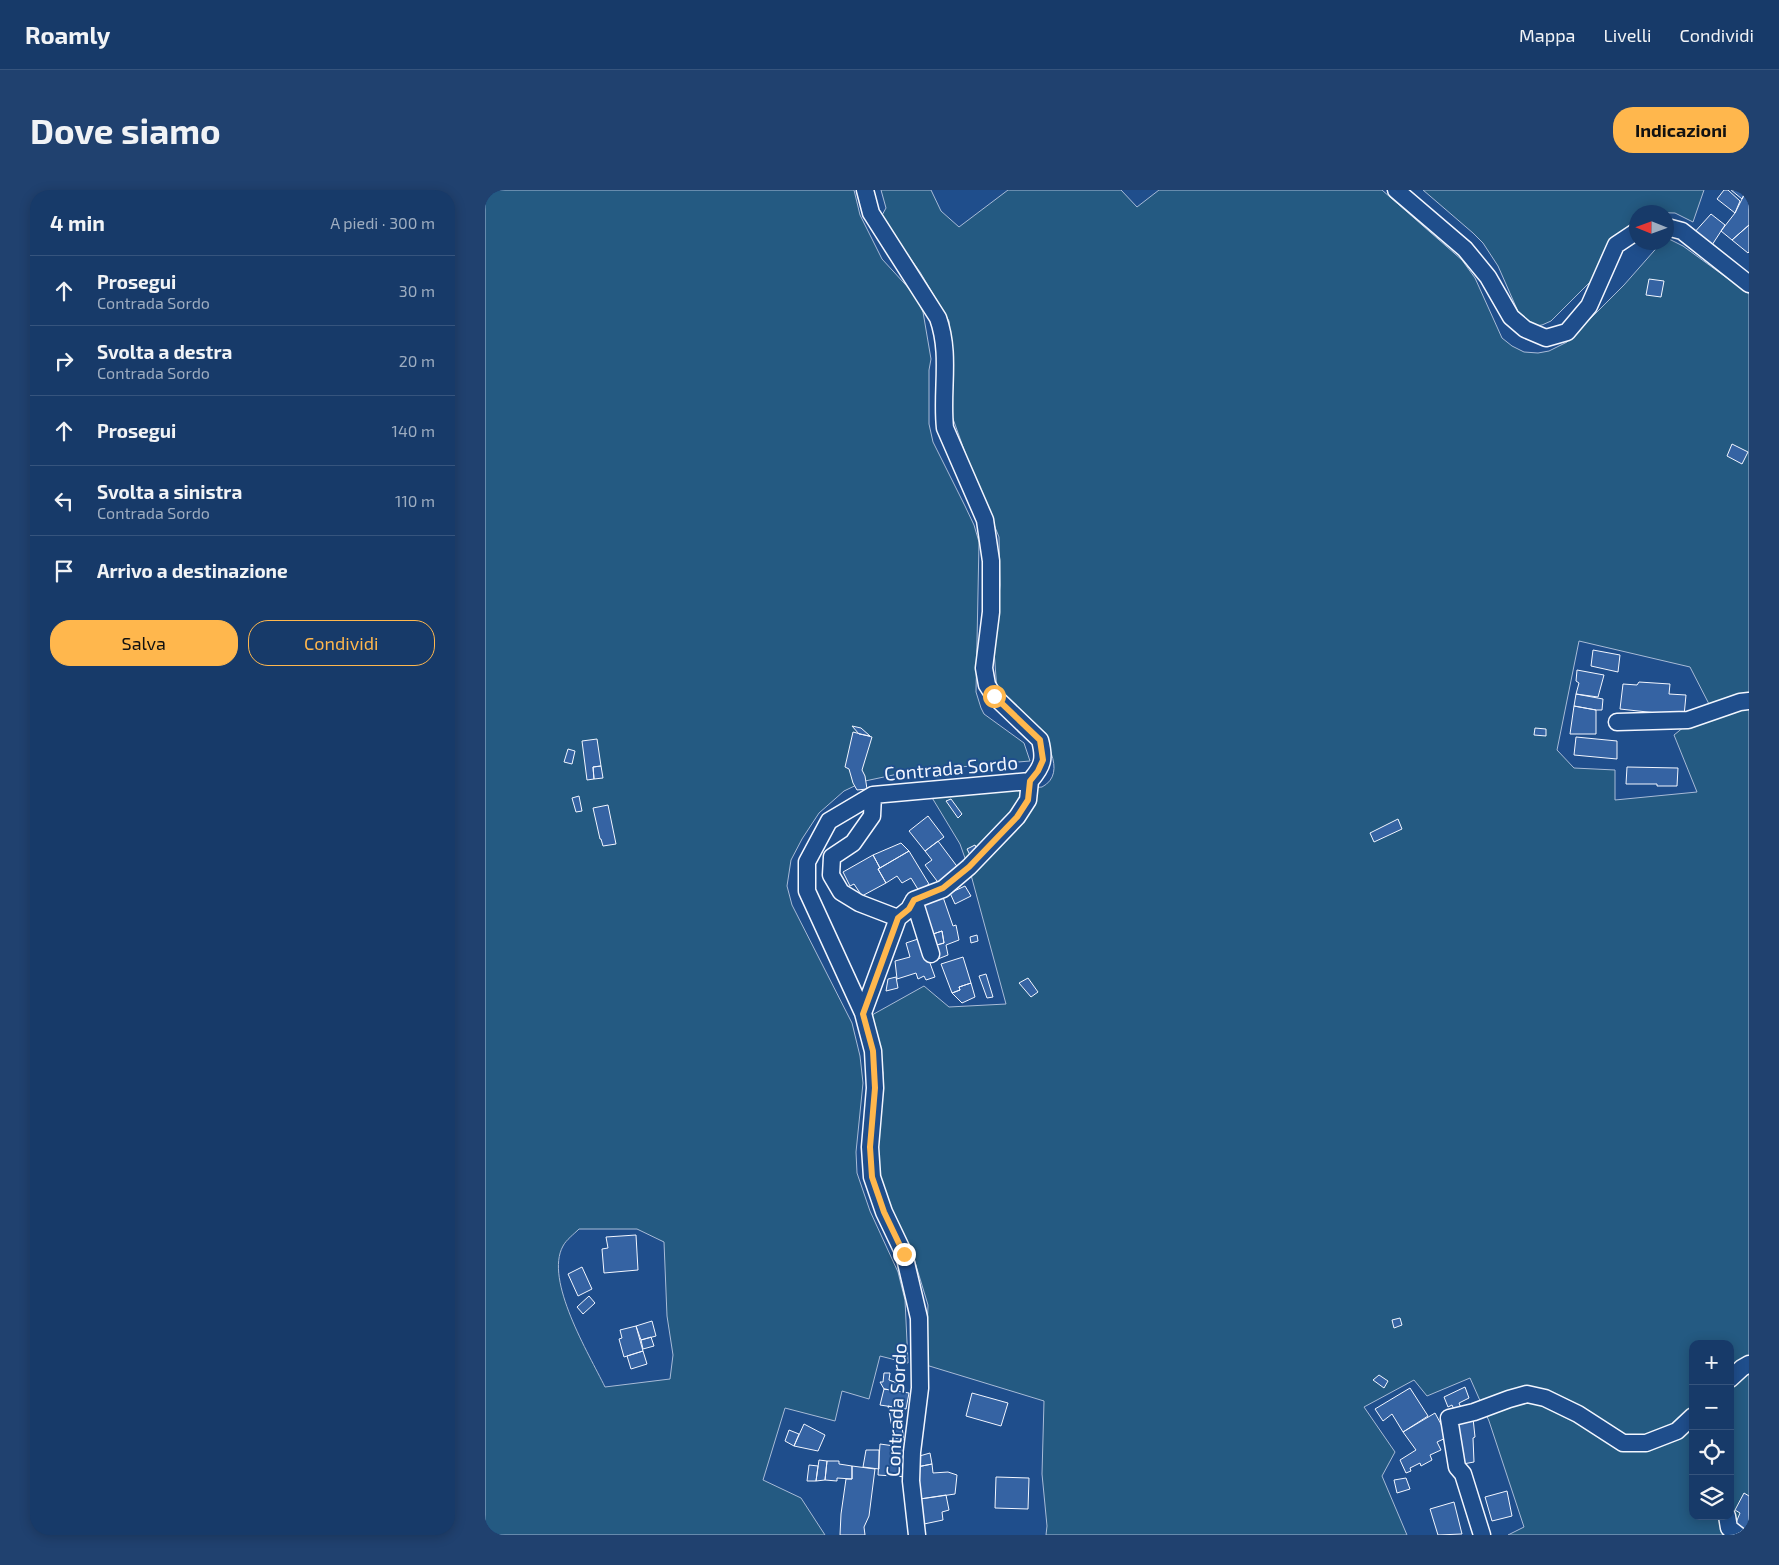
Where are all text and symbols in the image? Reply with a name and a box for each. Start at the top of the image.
text: Roamly [25,20,110,49]
text: Mappa [1519,24,1576,46]
text: Livelli [1604,24,1651,46]
text: Condividi [1679,24,1754,46]
button: Indicazioni [1613,107,1749,153]
text: Dove siamo [30,109,221,151]
north arrow [1629,205,1674,250]
text: 4 min [50,210,105,235]
text: A piedi · 300 m [330,213,435,232]
text: Prosegui [97,270,176,293]
icon: ahead [50,277,78,305]
text: 30 m [399,281,435,300]
text: Contrada Sordo [97,293,210,312]
text: Svolta a destra [97,340,232,363]
icon: right [50,347,78,375]
text: 20 m [399,351,435,370]
text: Contrada Sordo [97,363,210,382]
icon: ahead [50,417,78,445]
text: Prosegui [97,419,176,442]
text: 140 m [392,421,435,440]
text: Svolta a sinistra [97,480,242,503]
icon: left [50,487,78,515]
text: 110 m [395,491,435,510]
text: Contrada Sordo [97,503,210,522]
icon: arrive [50,557,78,585]
text: Arrivo a destinazione [97,559,288,582]
button: Salva [50,620,238,666]
button: Condividi [248,620,435,666]
route start [983,685,1006,708]
street label: Contrada Sordo [883,750,1019,785]
route end [893,1243,916,1266]
map controls [1689,1340,1734,1520]
button: + [1689,1340,1734,1385]
street label: Contrada Sordo [881,1342,910,1478]
button: − [1689,1385,1734,1430]
button: locate [1689,1430,1734,1475]
button: layers [1689,1475,1734,1520]

